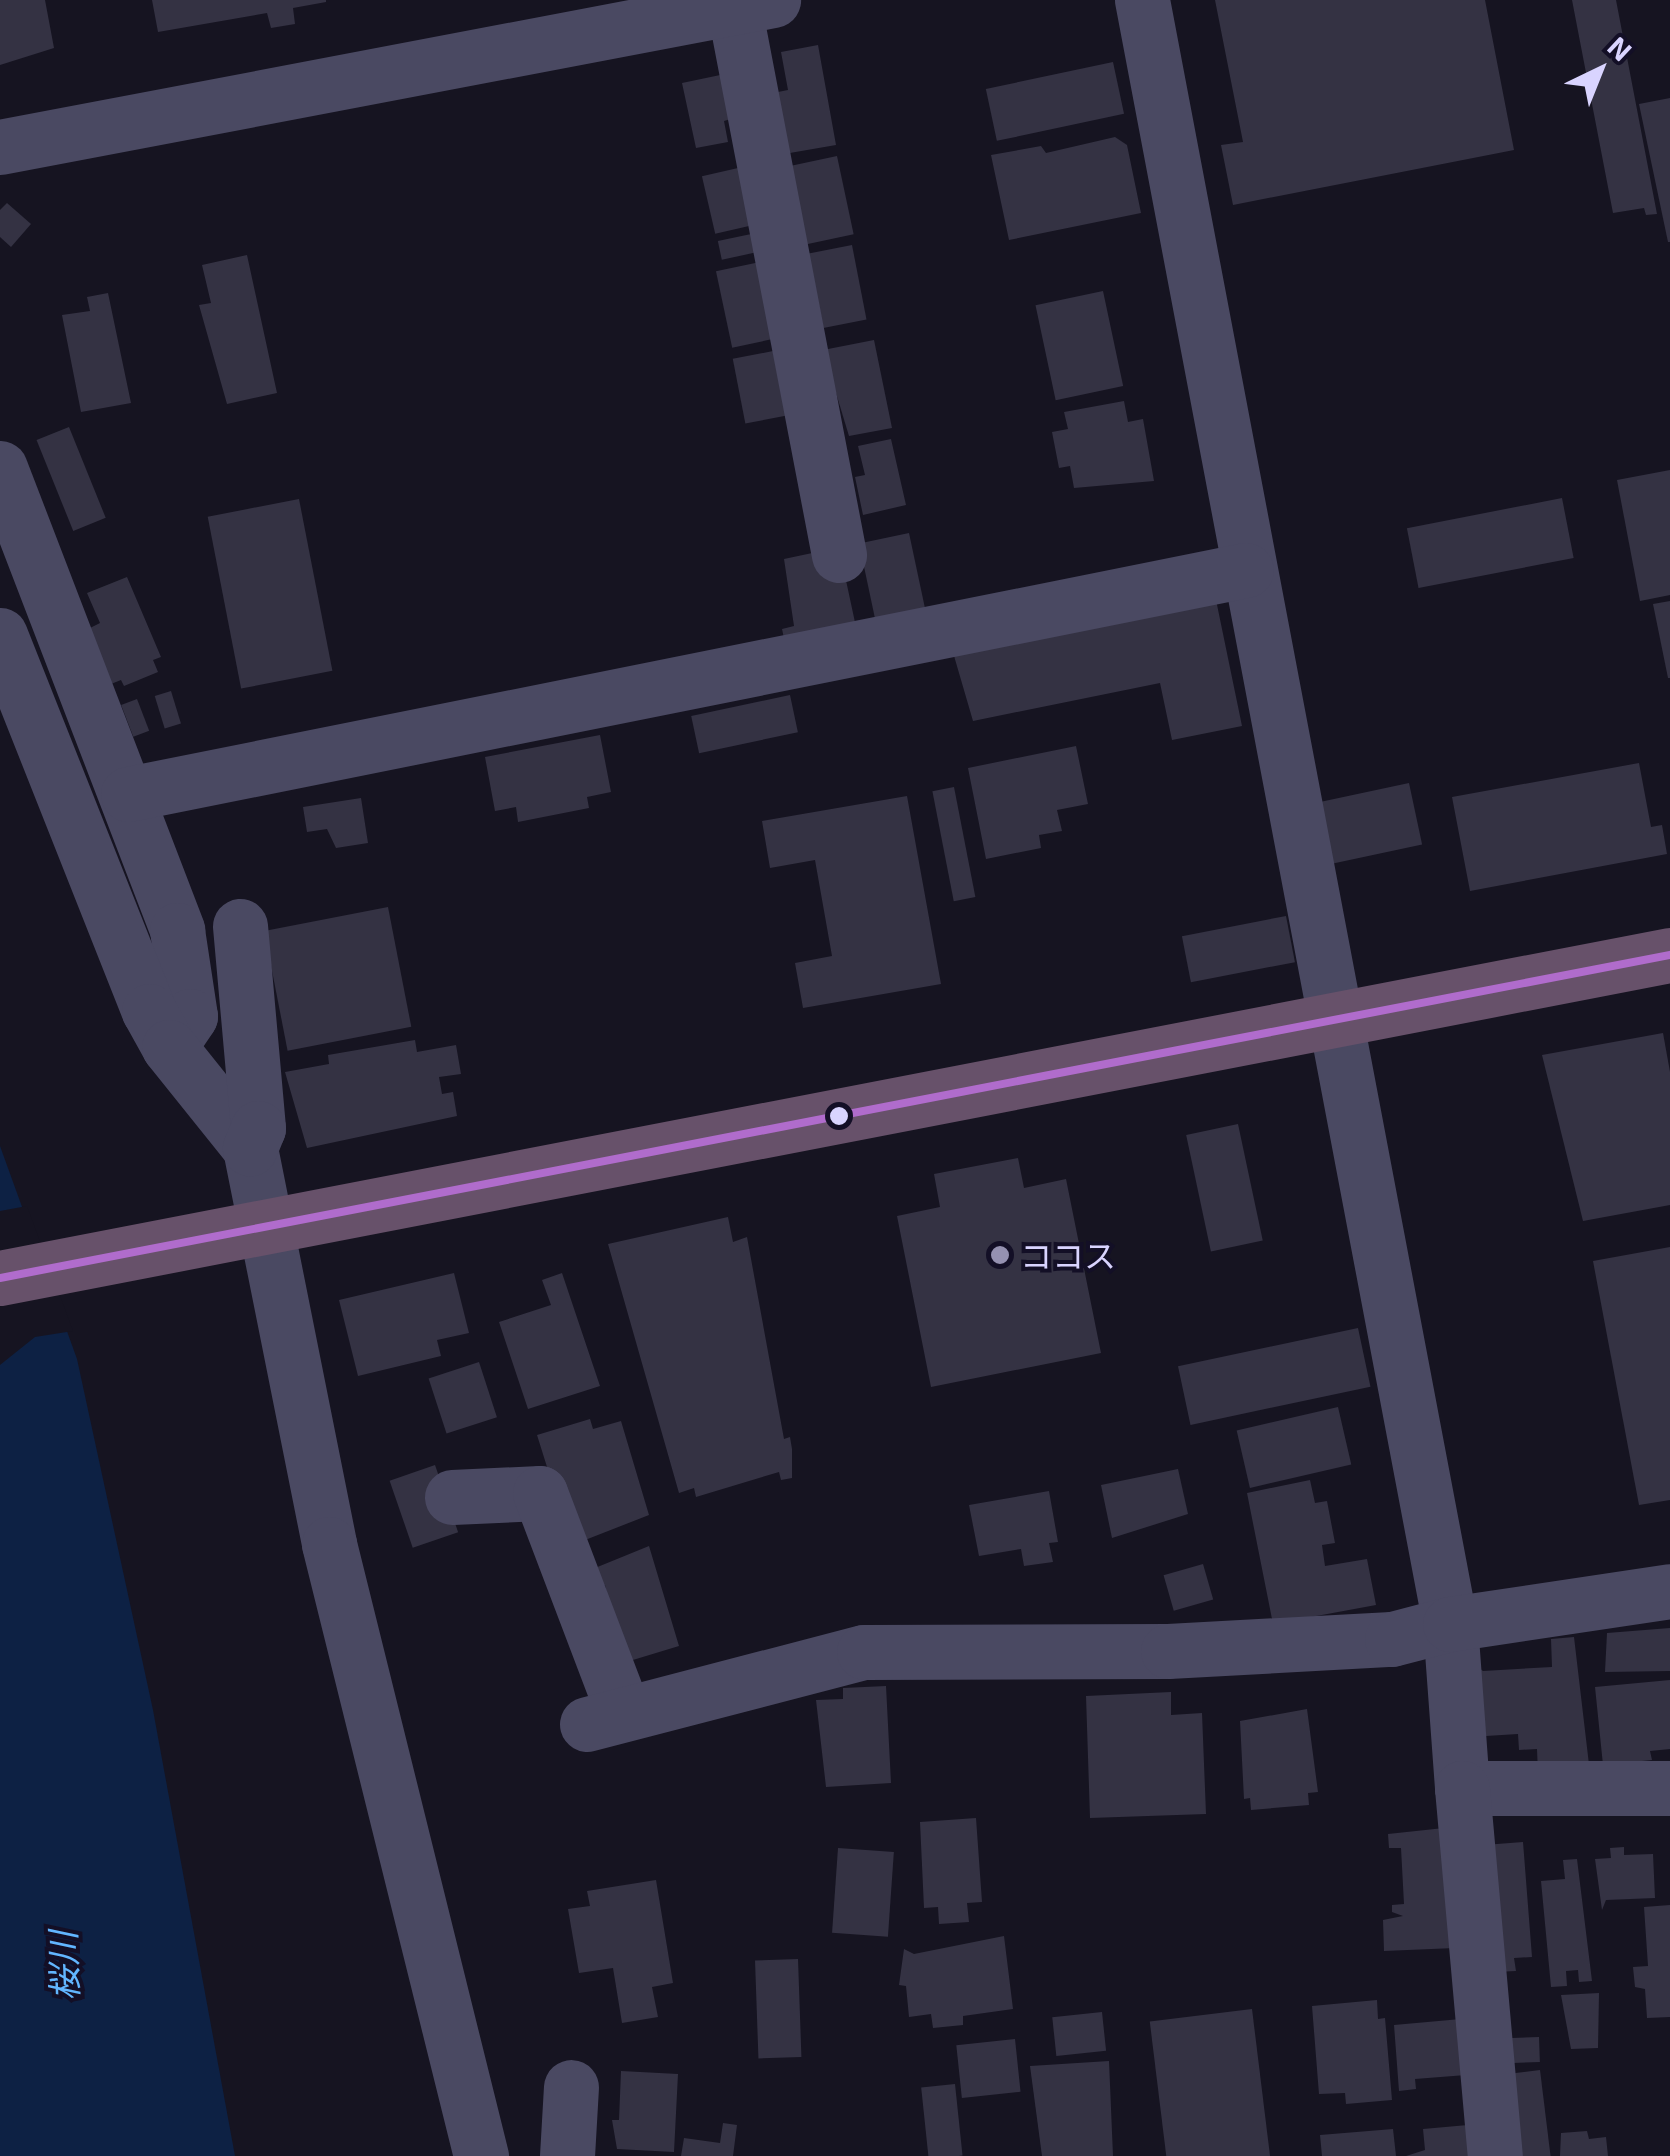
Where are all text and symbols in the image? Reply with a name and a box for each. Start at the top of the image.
north arrow [1550,20,1650,120]
text: N [1601,29,1639,67]
unlabelled marker [829,1106,849,1126]
place label: ココス [1020,1236,1116,1274]
marker: ココス [989,1244,1011,1266]
water label: 桜川 [41,1930,85,2002]

